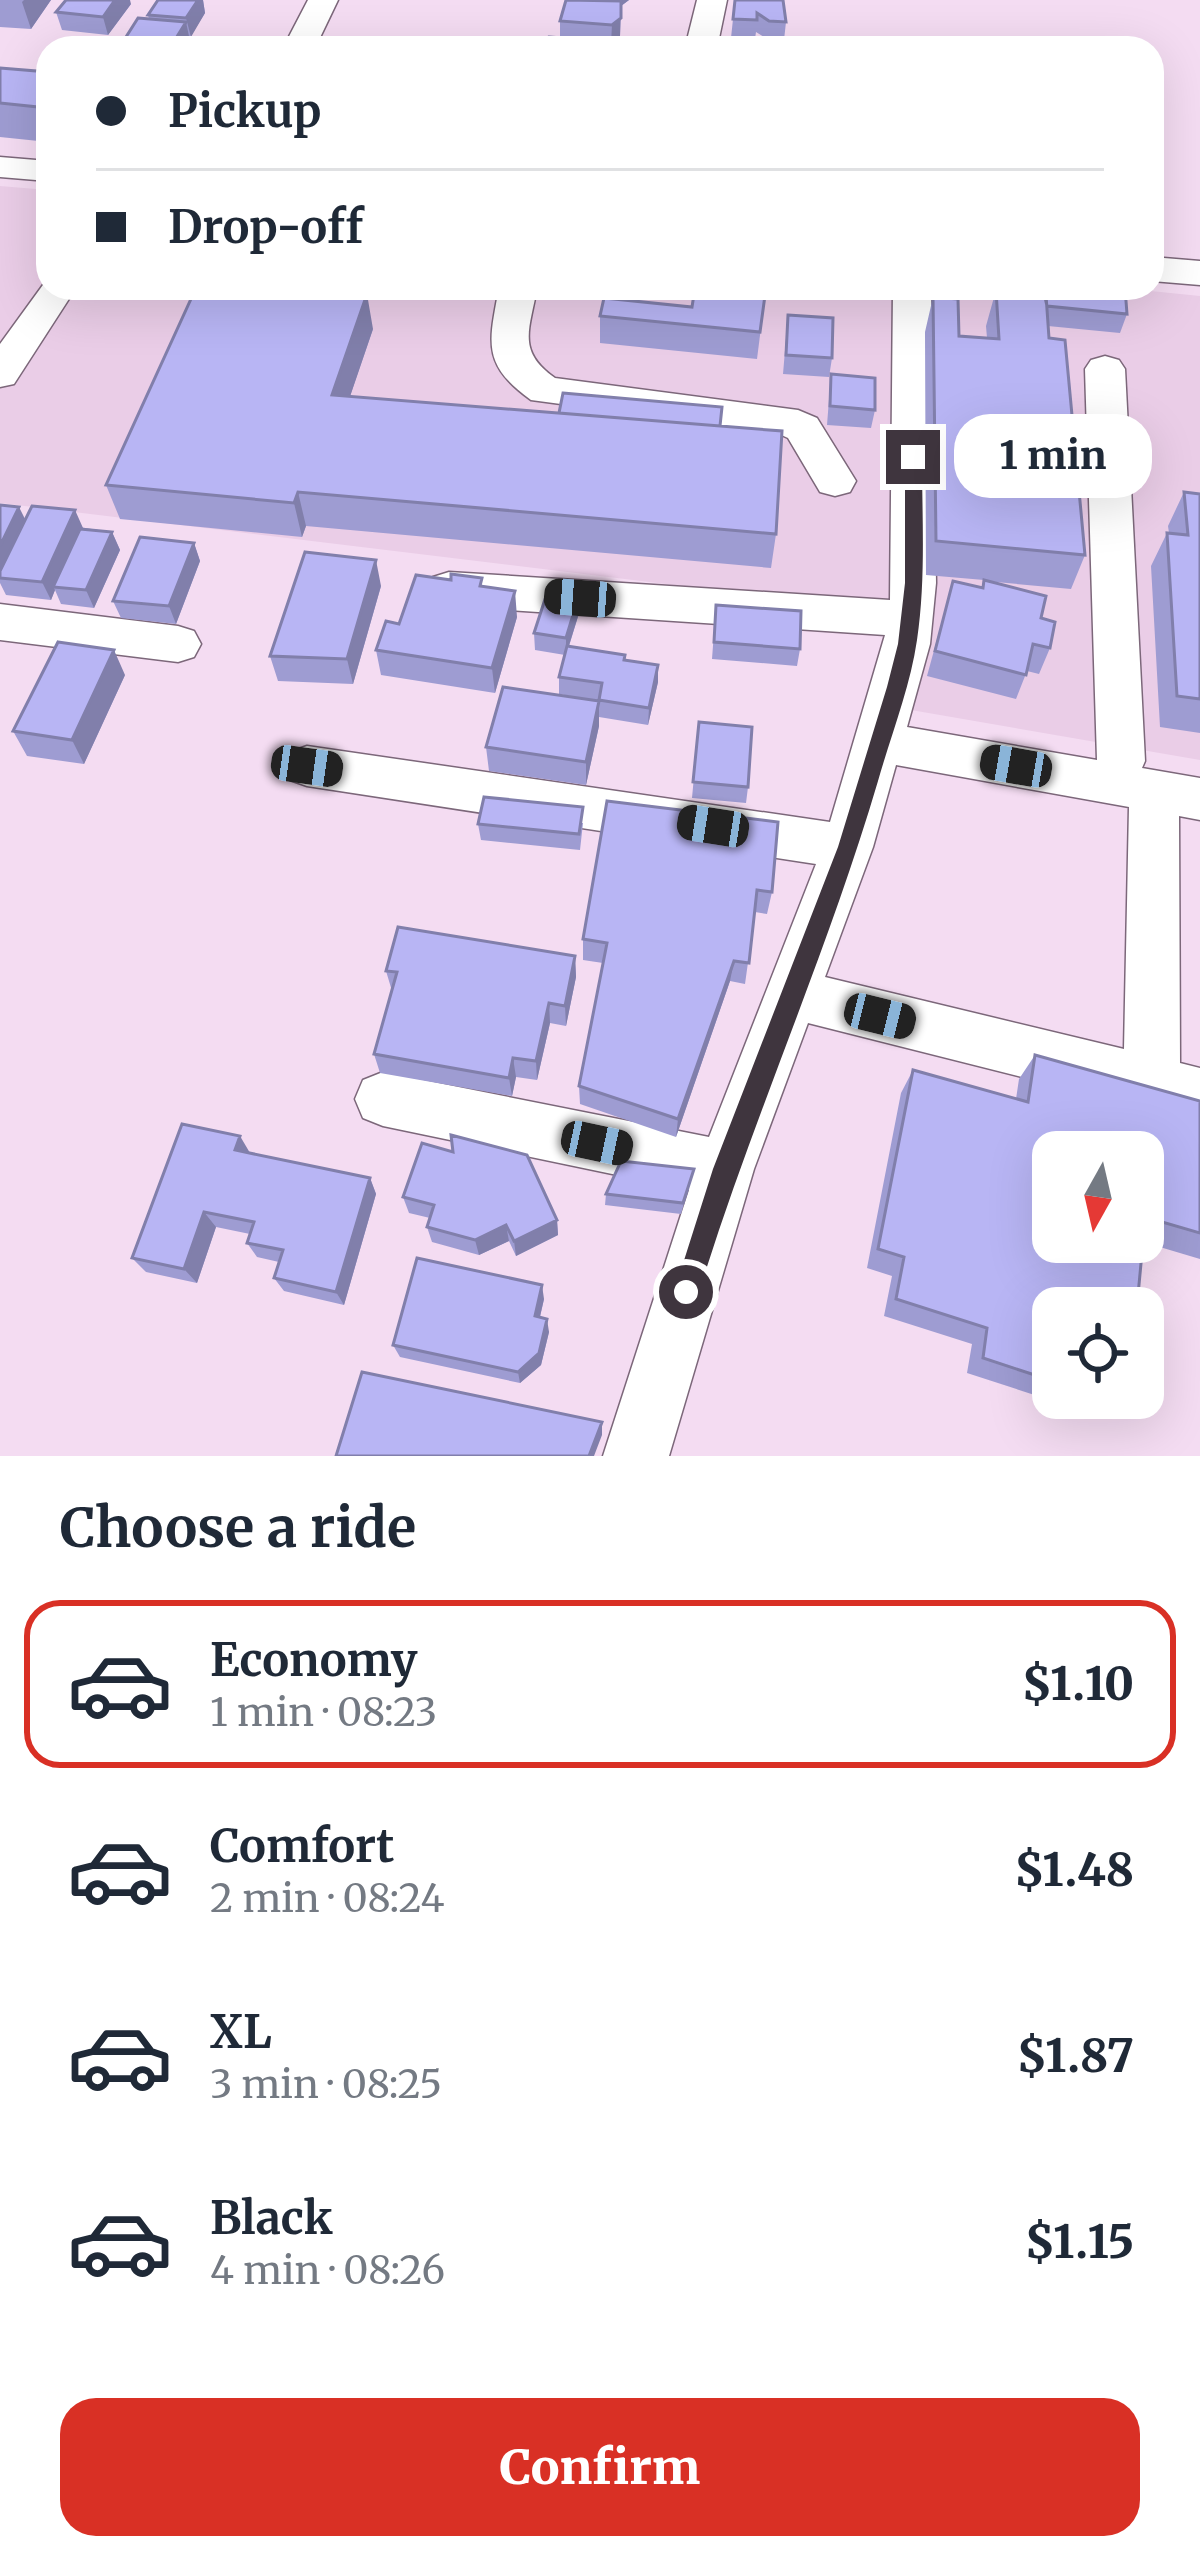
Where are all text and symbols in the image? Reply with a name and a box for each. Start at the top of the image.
text: Pickup [168,83,322,139]
text: Drop-off [168,199,363,255]
callout: 1 min [955,415,1153,499]
route end [886,430,940,484]
text: 1 min [1000,431,1106,480]
car [543,578,617,618]
car [977,742,1055,790]
car [269,743,345,789]
car [675,803,751,849]
car [841,990,919,1042]
car [558,1118,636,1168]
north arrow [1032,1131,1164,1263]
map controls [1032,1131,1164,1419]
route start [659,1265,713,1319]
button: locate [1032,1287,1164,1419]
text: Choose a ride [60,1494,416,1562]
icon: car [66,1630,174,1738]
text: Economy [210,1632,418,1688]
text: $1.10 [1022,1656,1134,1712]
text: 1 min · 08:23 [210,1688,437,1737]
icon: car [66,1816,174,1924]
text: Comfort [210,1818,394,1874]
text: $1.48 [1014,1842,1134,1898]
text: 2 min · 08:24 [210,1874,444,1923]
icon: car [66,2002,174,2110]
text: XL [210,2004,272,2060]
text: $1.87 [1017,2028,1134,2084]
text: 3 min · 08:25 [210,2060,442,2109]
icon: car [66,2188,174,2296]
text: Black [210,2190,333,2246]
text: $1.15 [1025,2214,1134,2270]
text: 4 min · 08:26 [210,2246,445,2295]
button: Confirm [60,2398,1140,2536]

